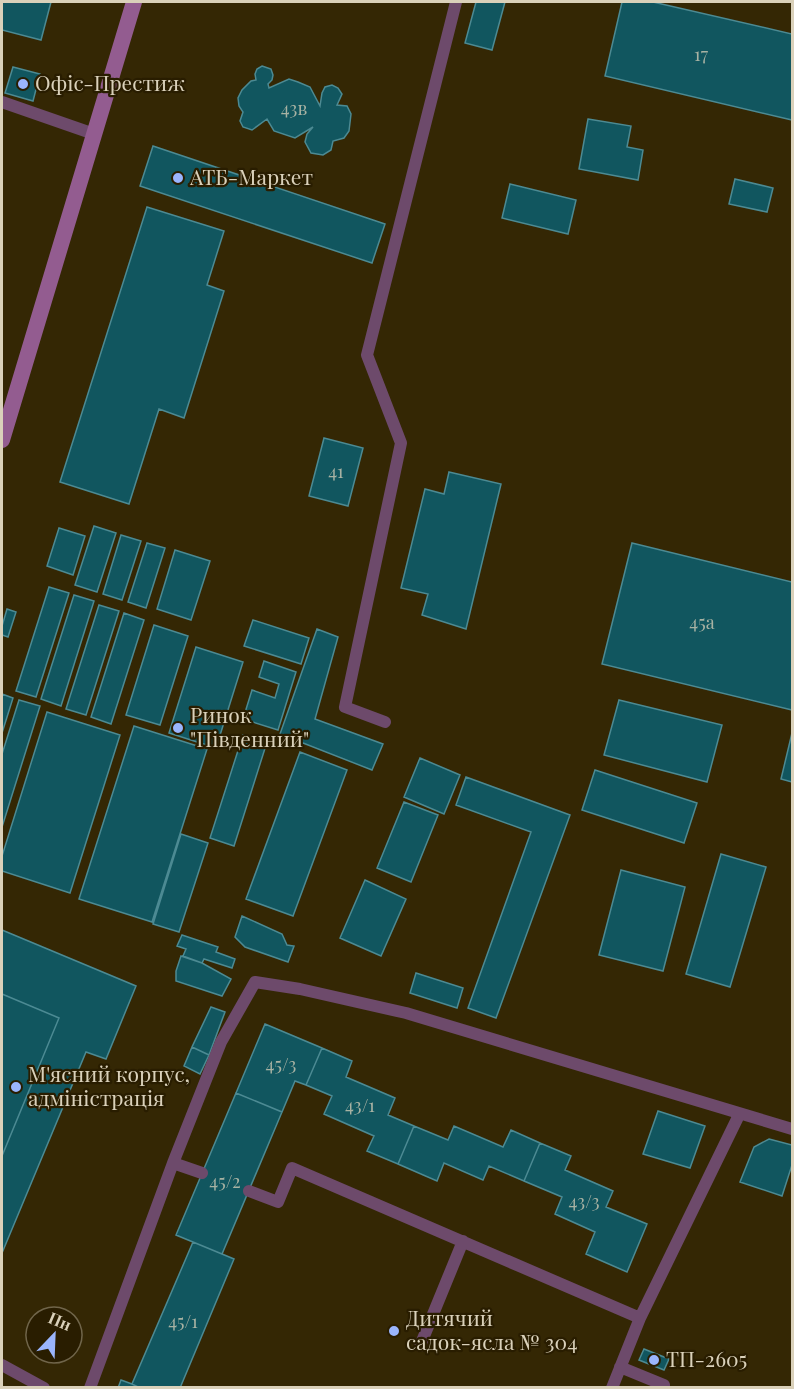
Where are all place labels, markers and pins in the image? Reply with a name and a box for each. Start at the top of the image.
place label: Офіс-Престиж [35,68,185,96]
marker: Офіс-Престиж [16,77,30,91]
place label: АТБ-Маркет [189,162,313,190]
marker: АТБ-Маркет [171,171,185,185]
place label: Ринок "Південний" [190,700,309,752]
marker: Ринок "Південний" [171,721,185,735]
place label: М'ясний корпус, адміністрація [28,1059,190,1111]
marker: М'ясний корпус, адміністрація [9,1080,23,1094]
place label: Дитячий садок-ясла № 304 [406,1303,578,1355]
marker: Дитячий садок-ясла № 304 [387,1324,401,1338]
place label: ТП-2605 [666,1344,747,1372]
marker: ТП-2605 [647,1353,661,1367]

